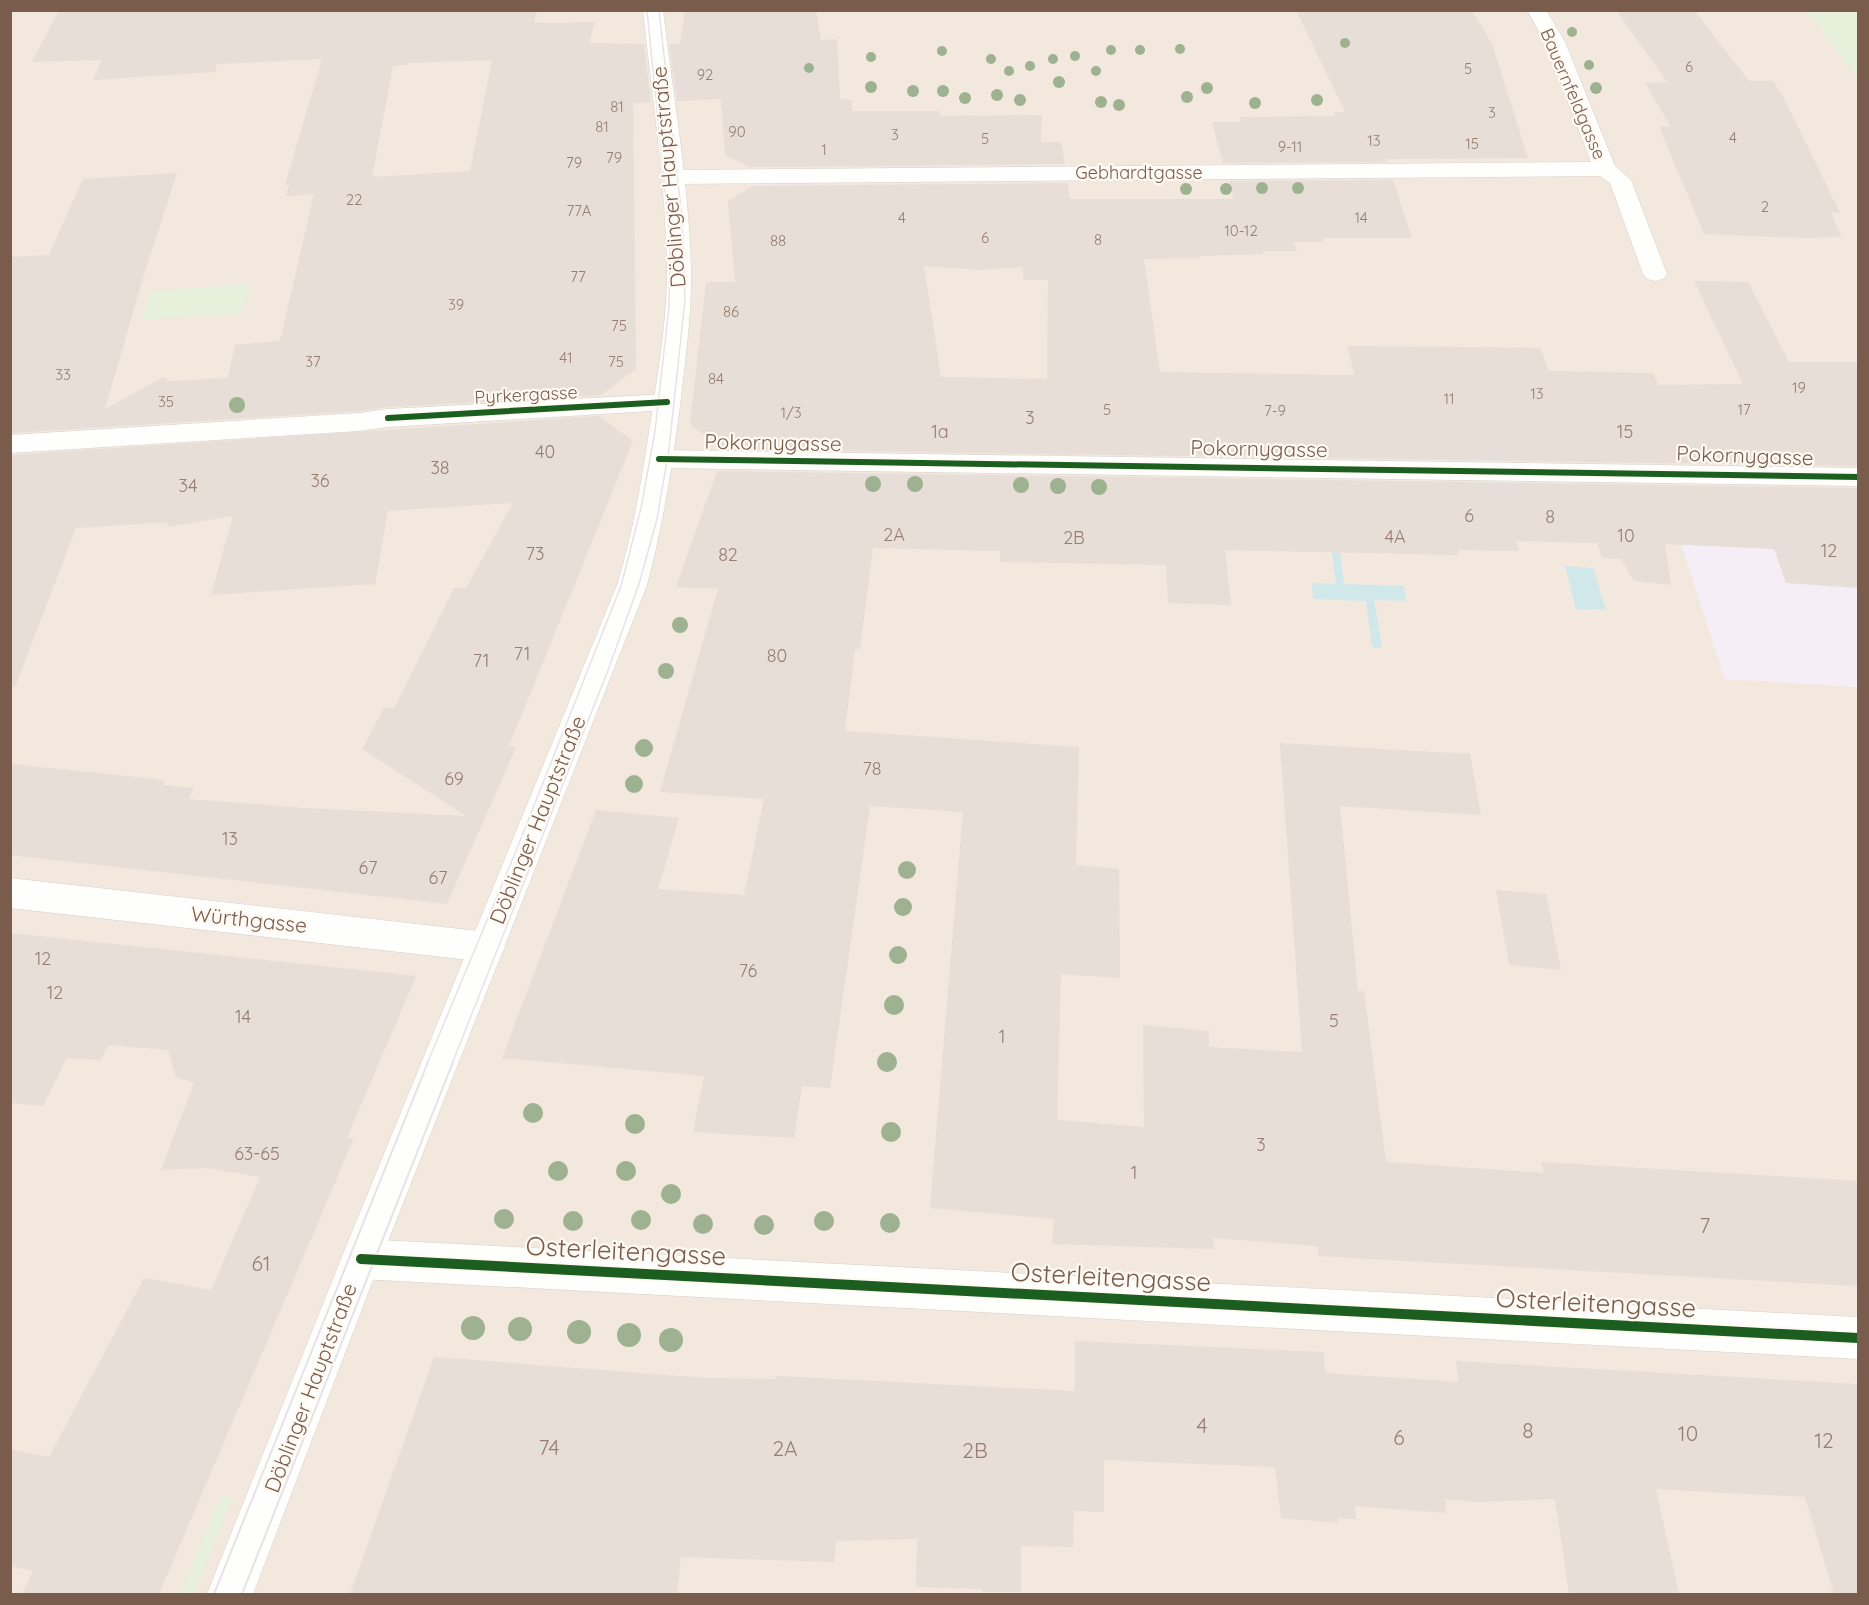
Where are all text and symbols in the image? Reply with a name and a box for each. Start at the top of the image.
street label: Bauernfeldgasse [1535,25,1611,163]
house number: 6 [1685,57,1693,76]
house number: 5 [1464,59,1472,78]
street label: Döblinger Hauptstraße [645,65,691,289]
house number: 92 [697,65,713,84]
house number: 81 [610,97,624,116]
house number: 3 [1488,103,1496,122]
house number: 81 [595,117,609,136]
house number: 90 [728,122,746,141]
house number: 3 [891,125,899,144]
house number: 4 [1729,128,1737,147]
house number: 5 [981,129,989,148]
house number: 13 [1367,131,1381,150]
house number: 15 [1465,134,1479,153]
house number: 9-11 [1278,137,1302,156]
house number: 1 [821,140,827,159]
house number: 79 [606,148,622,167]
house number: 79 [566,153,582,172]
street label: Gebhardtgasse [1075,161,1203,184]
house number: 22 [346,190,362,209]
house number: 2 [1761,197,1769,216]
house number: 77A [566,201,592,220]
house number: 4 [898,208,906,227]
house number: 14 [1354,208,1368,227]
house number: 10-12 [1224,221,1258,240]
house number: 6 [981,228,989,247]
house number: 8 [1094,230,1102,249]
house number: 88 [770,231,786,250]
house number: 77 [570,267,586,286]
house number: 39 [448,295,464,314]
house number: 86 [723,302,739,321]
house number: 75 [611,316,627,335]
house number: 41 [559,348,573,367]
house number: 37 [305,352,321,371]
house number: 75 [608,352,624,371]
house number: 33 [55,365,71,384]
house number: 84 [708,369,724,388]
house number: 19 [1792,378,1806,397]
street label: Pyrkergasse [474,380,578,409]
house number: 13 [1530,384,1544,403]
house number: 11 [1443,389,1455,408]
house number: 35 [158,392,174,411]
house number: 5 [1103,400,1111,419]
house number: 17 [1737,400,1751,419]
house number: 7-9 [1264,401,1286,420]
house number: 1/3 [780,403,802,422]
house number: 3 [1025,406,1035,429]
house number: 1a [931,420,949,443]
house number: 15 [1617,420,1633,443]
street label: Pokornygasse [704,428,842,456]
street label: Pokornygasse [1190,434,1328,462]
house number: 40 [535,440,555,463]
street label: Pokornygasse [1676,440,1814,470]
house number: 38 [430,456,450,479]
house number: 36 [310,469,330,492]
house number: 34 [179,474,197,497]
house number: 6 [1464,504,1474,527]
house number: 8 [1545,505,1555,528]
house number: 2A [883,523,905,546]
house number: 10 [1617,524,1635,547]
house number: 4A [1384,525,1406,548]
house number: 2B [1063,526,1085,549]
house number: 12 [1821,539,1837,562]
house number: 73 [526,542,544,565]
house number: 82 [718,543,738,566]
house number: 71 [514,642,530,665]
house number: 80 [767,644,787,667]
house number: 71 [473,649,489,672]
street label: Döblinger Hauptstraße [483,712,591,928]
house number: 78 [863,757,881,780]
house number: 69 [444,767,464,790]
house number: 13 [222,827,238,850]
house number: 67 [359,856,377,879]
house number: 67 [429,866,447,889]
street label: Würthgasse [190,900,308,938]
house number: 12 [35,947,51,970]
house number: 76 [739,959,757,982]
house number: 12 [47,981,63,1004]
house number: 14 [235,1005,251,1028]
house number: 5 [1329,1009,1339,1032]
house number: 1 [999,1025,1005,1048]
house number: 3 [1256,1133,1266,1156]
house number: 63-65 [234,1142,280,1165]
house number: 1 [1131,1161,1137,1184]
house number: 7 [1700,1212,1711,1238]
street label: Osterleitengasse [525,1229,727,1272]
house number: 61 [252,1250,270,1276]
street label: Osterleitengasse [1010,1255,1212,1298]
street label: Döblinger Hauptstraße [258,1279,362,1496]
street label: Osterleitengasse [1495,1281,1697,1324]
house number: 4 [1196,1412,1208,1438]
house number: 8 [1522,1417,1534,1443]
house number: 10 [1678,1420,1698,1446]
house number: 6 [1393,1424,1405,1450]
house number: 12 [1814,1427,1834,1453]
house number: 74 [539,1434,560,1460]
house number: 2A [772,1435,798,1461]
house number: 2B [962,1437,988,1463]

